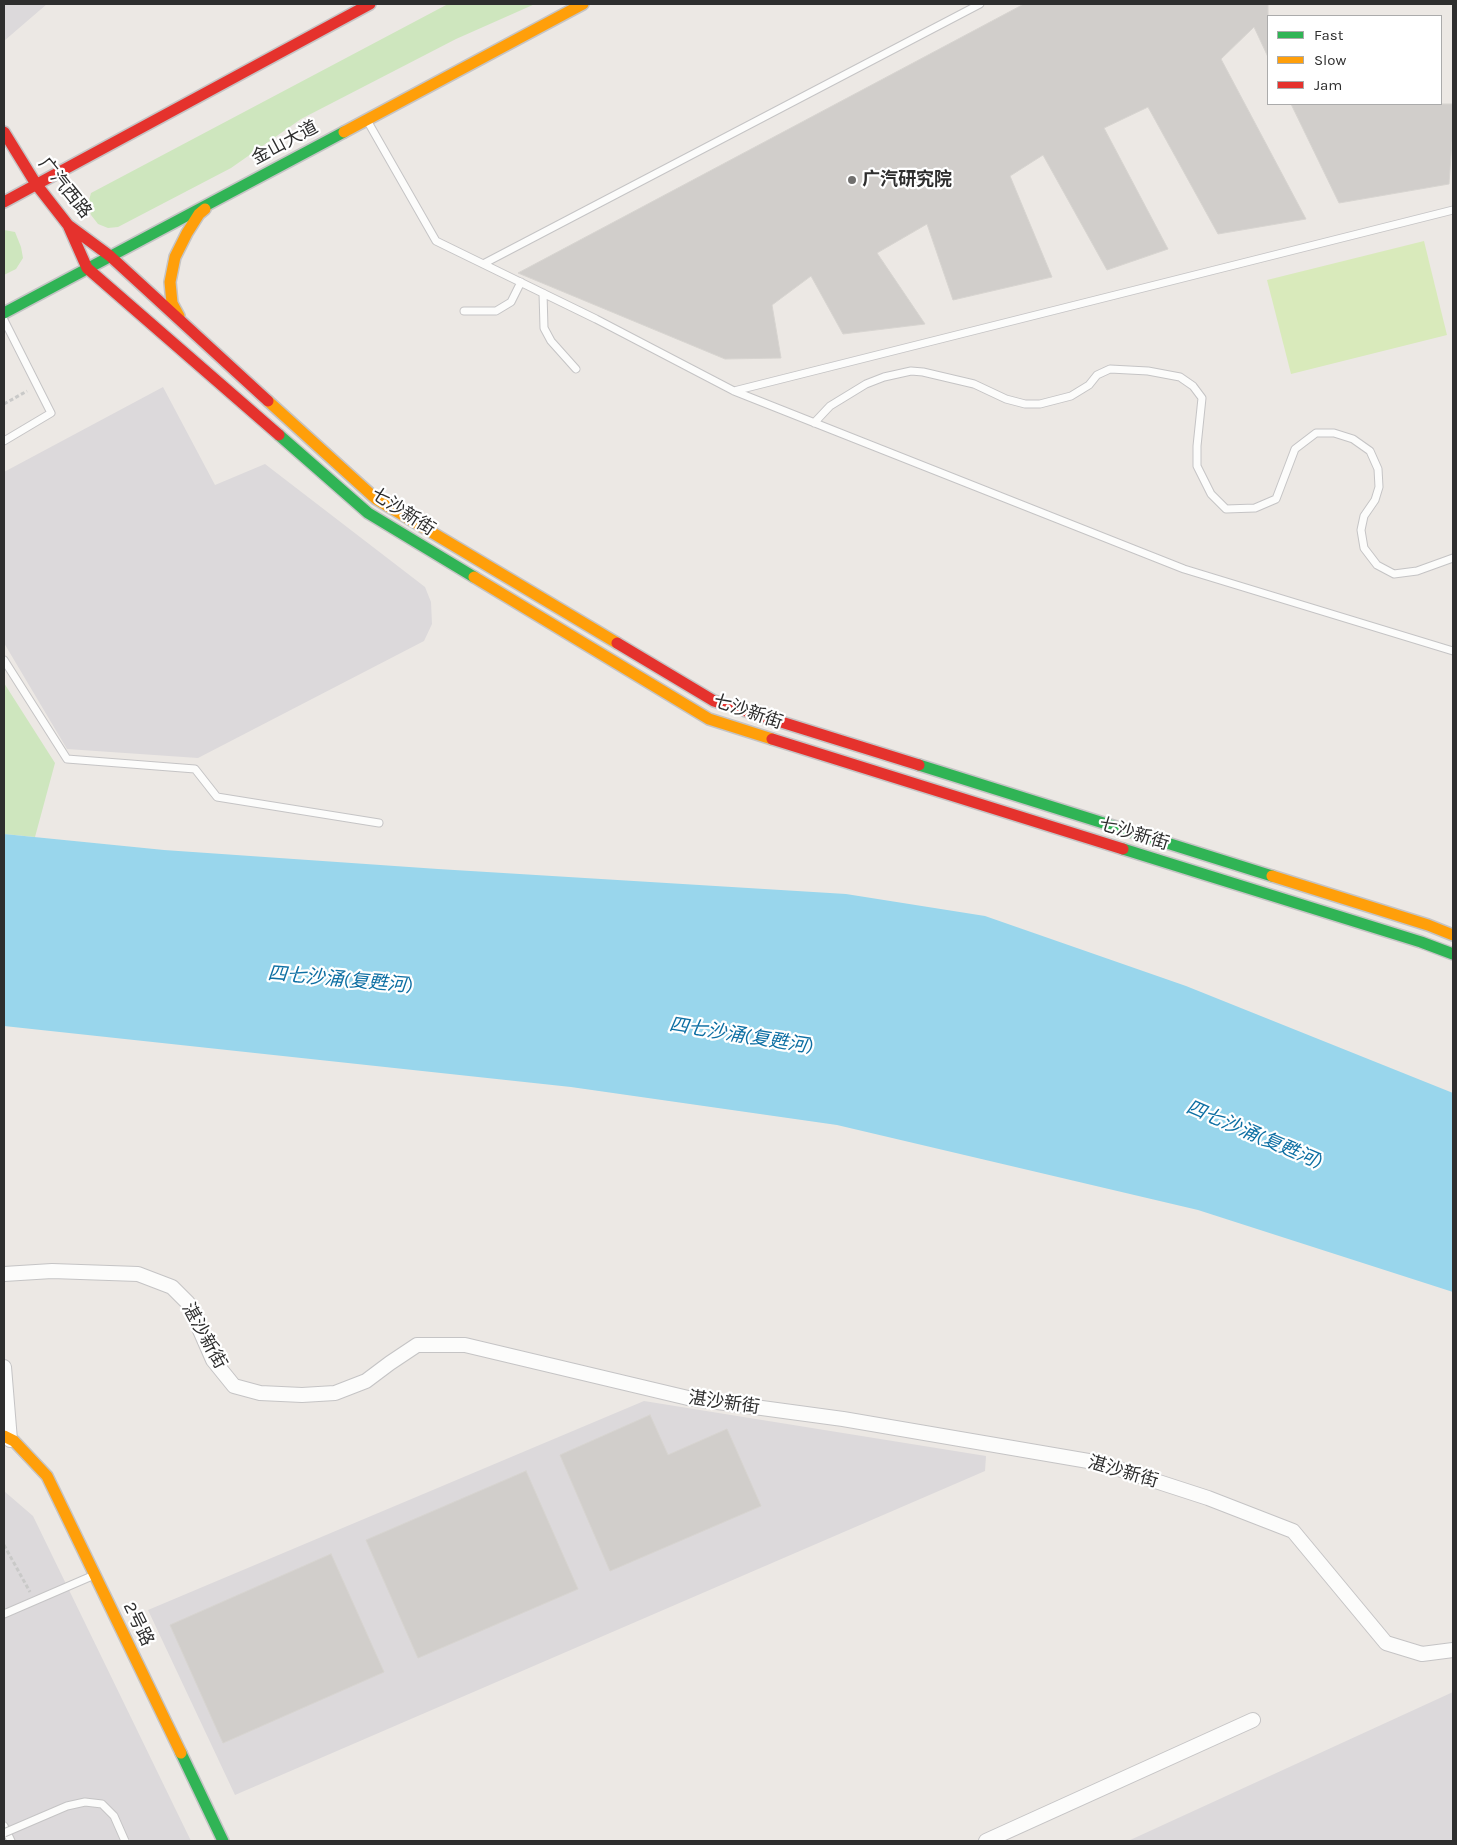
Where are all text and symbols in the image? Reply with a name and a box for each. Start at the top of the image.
legend [1267,15,1442,105]
text: Fast [1314,26,1343,44]
text: Slow [1314,51,1346,69]
text: Jam [1314,76,1342,94]
street label: 金山大道 [248,117,322,169]
street label: 广汽西路 [34,153,96,223]
place label: 广汽研究院 [862,169,952,191]
marker: 广汽研究院 [846,174,858,186]
street label: 七沙新街 [367,483,439,541]
street label: 七沙新街 [710,690,786,734]
street label: 七沙新街 [1096,813,1172,855]
water label: 四七沙涌(复甦河) [267,962,413,998]
water label: 四七沙涌(复甦河) [668,1013,814,1059]
water label: 四七沙涌(复甦河) [1183,1096,1325,1174]
street label: 湛沙新街 [177,1299,231,1373]
street label: 湛沙新街 [687,1387,761,1419]
street label: 湛沙新街 [1085,1452,1161,1492]
street label: 2号路 [118,1598,158,1650]

